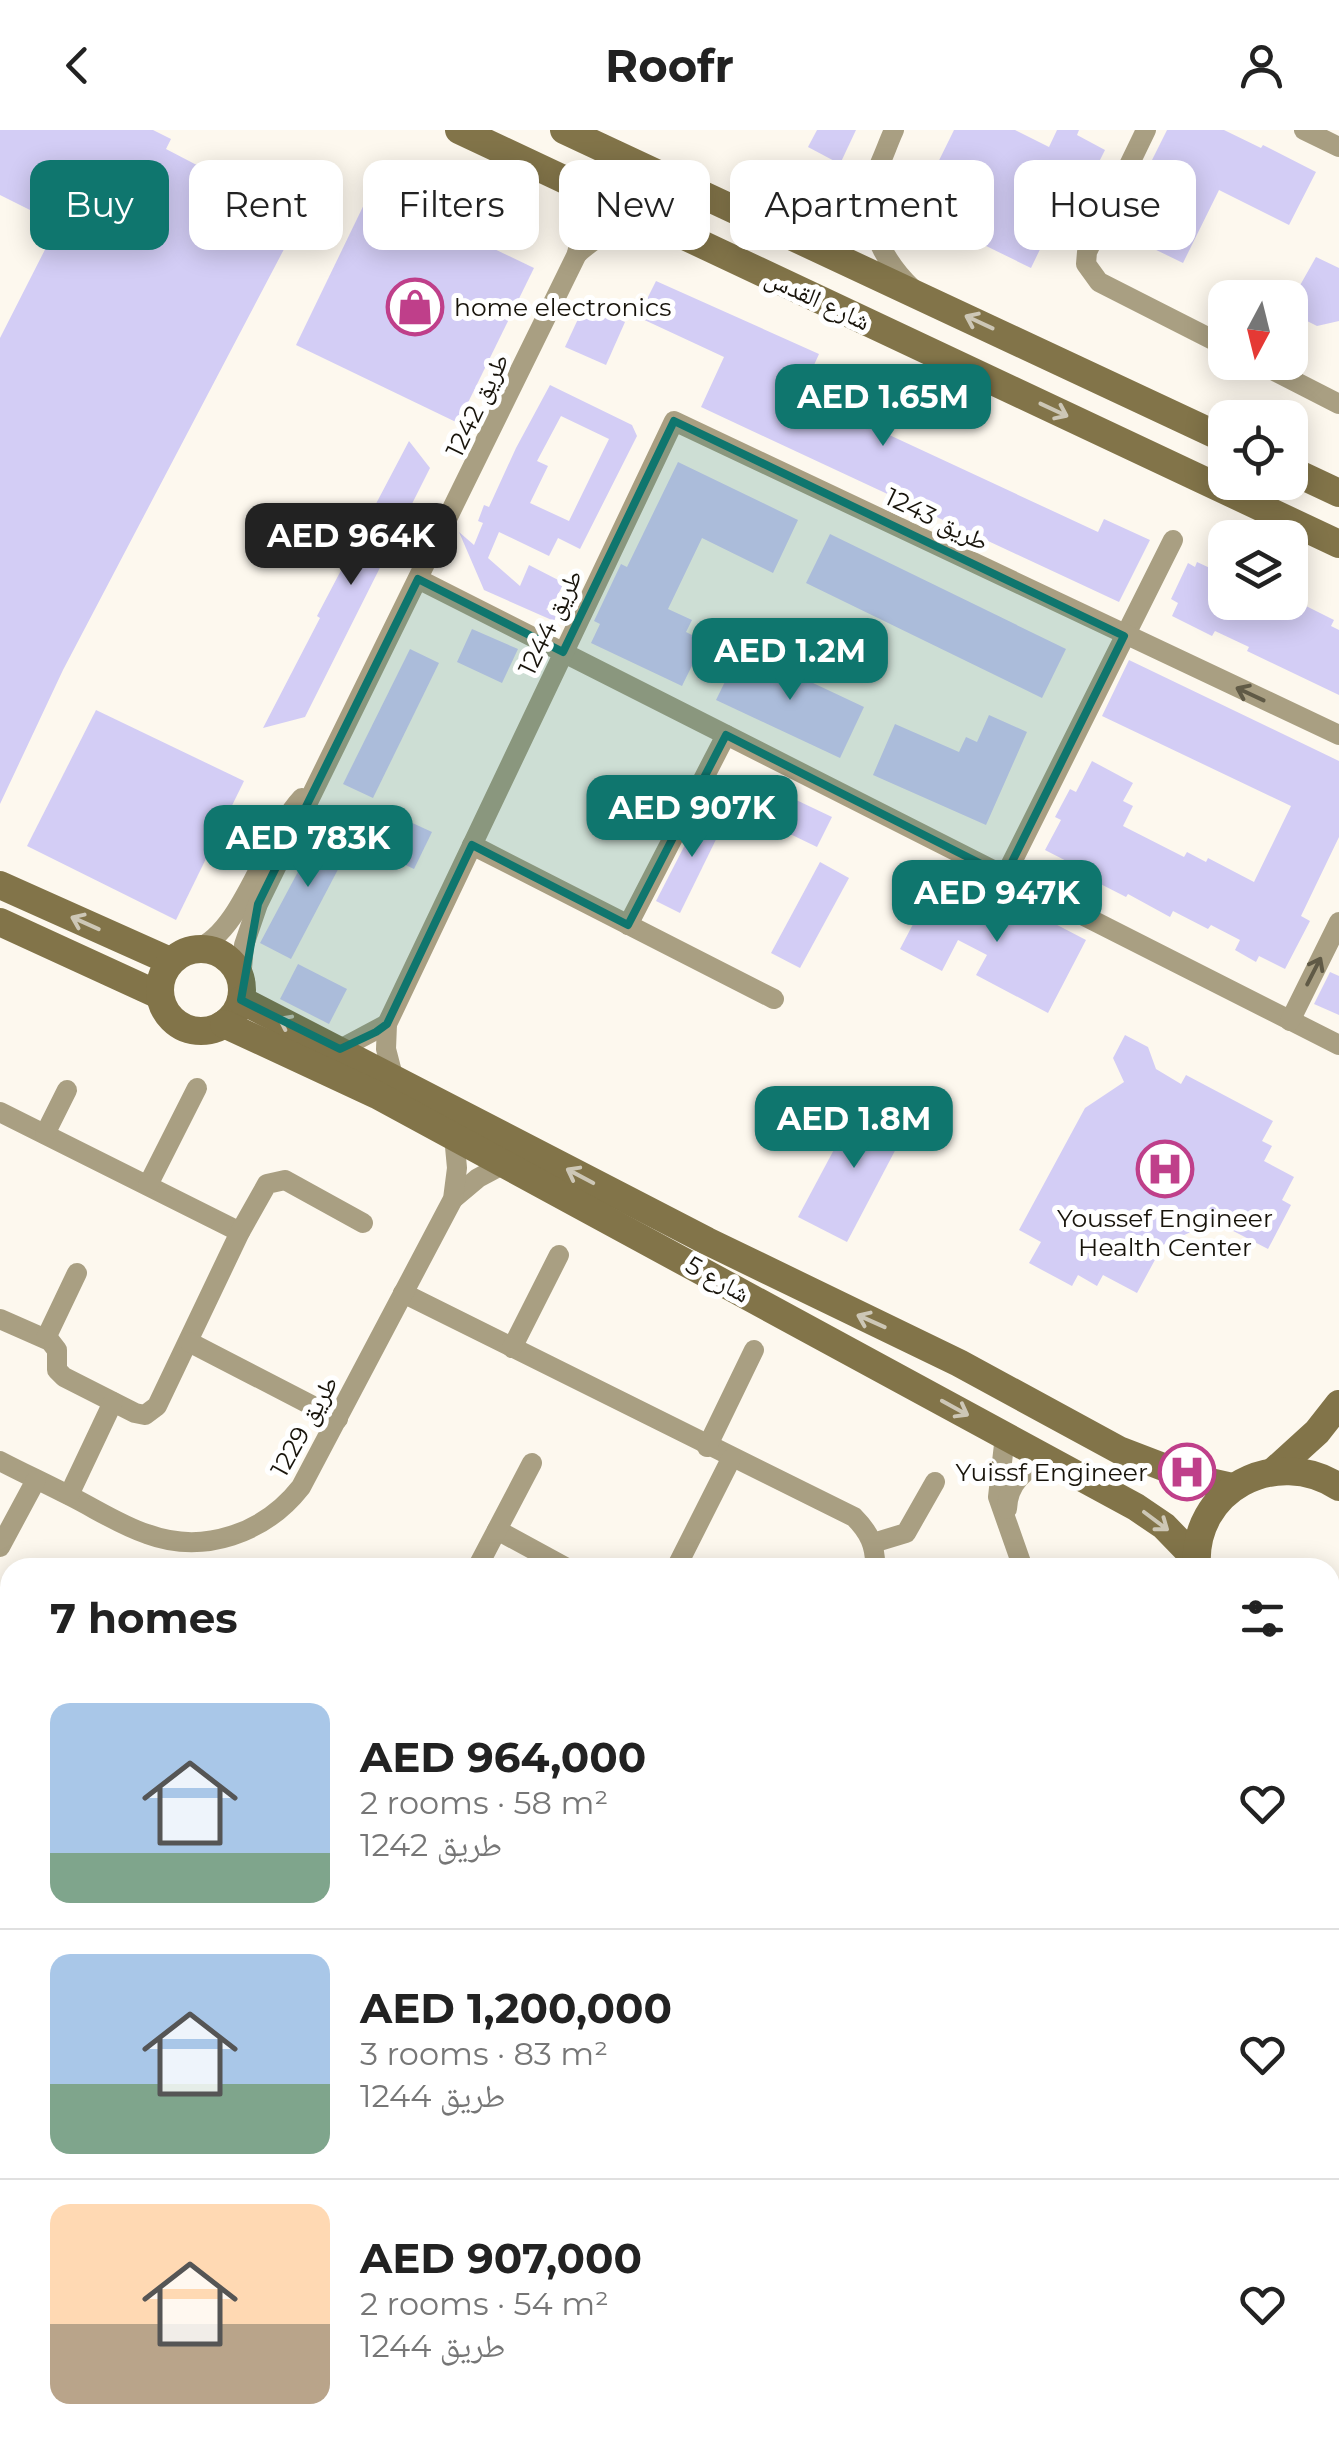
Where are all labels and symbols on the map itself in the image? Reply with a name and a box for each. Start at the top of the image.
street label: شارع القدس [760,262,875,337]
shop icon: home electronics [385,277,445,337]
north arrow [1208,280,1308,380]
place label: home electronics [454,292,671,322]
one-way arrow [964,312,994,331]
street label: طريق 1242 [439,348,516,462]
pin: AED 1.65M [769,364,997,449]
one-way arrow [1038,401,1068,420]
street label: طريق 1243 [880,481,993,558]
pin: AED 964K [248,503,454,588]
street label: طريق 1244 [512,564,589,680]
pin: AED 1.2M [687,618,893,703]
one-way arrow [1236,684,1266,703]
pin: AED 907K [589,775,795,860]
pin: AED 783K [205,805,411,890]
pin: AED 947K [894,860,1100,945]
one-way arrow [70,913,101,931]
one-way arrow [1306,957,1325,987]
one-way arrow [278,1015,308,1034]
pin: AED 1.8M [751,1086,957,1171]
hospital icon: Youssef Engineer Health Center [1135,1139,1195,1199]
one-way arrow [566,1165,596,1185]
place label: Youssef Engineer Health Center [1057,1203,1273,1262]
street label: شارع 5 [680,1249,755,1310]
one-way arrow [856,1311,887,1329]
street label: طريق 1229 [264,1370,345,1482]
one-way arrow [940,1399,970,1419]
hospital icon: Yuissf Engineer [1157,1442,1217,1502]
place label: Yuissf Engineer [955,1457,1148,1487]
one-way arrow [1142,1511,1169,1532]

